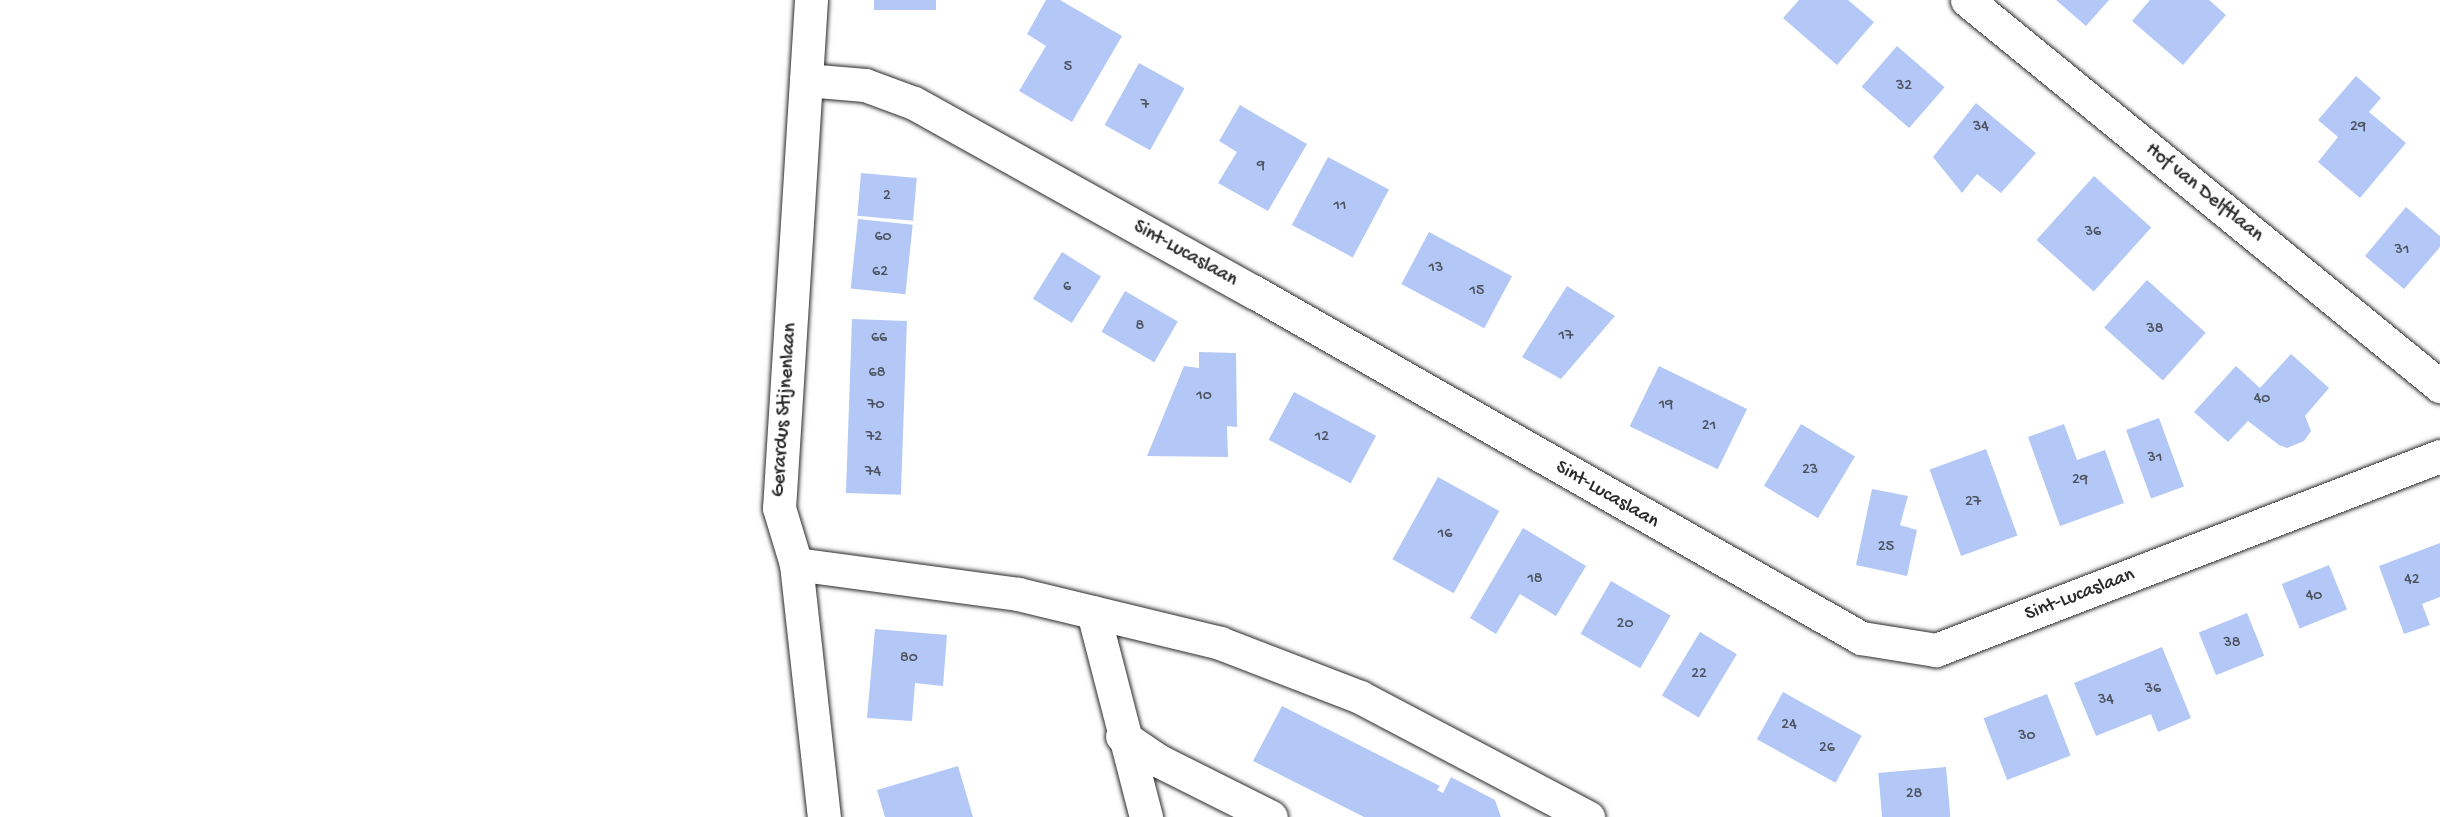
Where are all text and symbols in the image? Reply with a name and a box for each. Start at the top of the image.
house number: 5 [1064,58,1072,78]
house number: 32 [1896,77,1912,97]
house number: 7 [1141,96,1149,116]
house number: 34 [1973,118,1989,138]
house number: 29 [2350,118,2366,138]
street label: Hof van Delftlaan [2140,138,2268,248]
house number: 9 [1257,157,1265,177]
house number: 2 [883,187,891,207]
house number: 11 [1334,197,1346,217]
street label: Sint-Lucaslaan [1129,215,1241,293]
house number: 36 [2085,223,2101,243]
house number: 60 [874,228,892,248]
house number: 31 [2395,241,2409,261]
house number: 13 [1429,259,1443,279]
house number: 62 [872,263,888,283]
house number: 6 [1063,278,1071,298]
house number: 15 [1470,282,1484,302]
house number: 8 [1136,317,1144,337]
house number: 38 [2146,320,2164,340]
street label: Gerardus Stijnenlaan [767,322,803,498]
house number: 17 [1559,327,1573,347]
house number: 66 [871,329,887,349]
house number: 68 [869,364,885,384]
house number: 10 [1196,387,1212,407]
house number: 40 [2254,390,2270,410]
house number: 70 [867,396,885,416]
house number: 19 [1659,396,1673,416]
house number: 21 [1702,417,1716,437]
house number: 72 [866,428,882,448]
house number: 12 [1315,428,1329,448]
house number: 31 [2148,449,2162,469]
street label: Sint-Lucaslaan [1551,456,1663,534]
house number: 23 [1802,461,1818,481]
house number: 74 [865,463,881,483]
house number: 29 [2072,471,2088,491]
house number: 27 [1965,493,1981,513]
house number: 16 [1438,525,1452,545]
house number: 25 [1878,538,1894,558]
street label: Sint-Lucaslaan [2022,563,2138,627]
house number: 18 [1527,570,1543,590]
house number: 42 [2404,571,2420,591]
house number: 40 [2306,587,2322,607]
house number: 20 [1617,615,1633,635]
house number: 38 [2223,634,2241,654]
house number: 80 [900,649,918,669]
house number: 22 [1691,665,1707,685]
house number: 36 [2145,680,2161,700]
house number: 34 [2098,691,2114,711]
house number: 24 [1781,716,1797,736]
house number: 30 [2018,727,2036,747]
house number: 26 [1819,739,1835,759]
house number: 28 [1906,785,1922,805]

